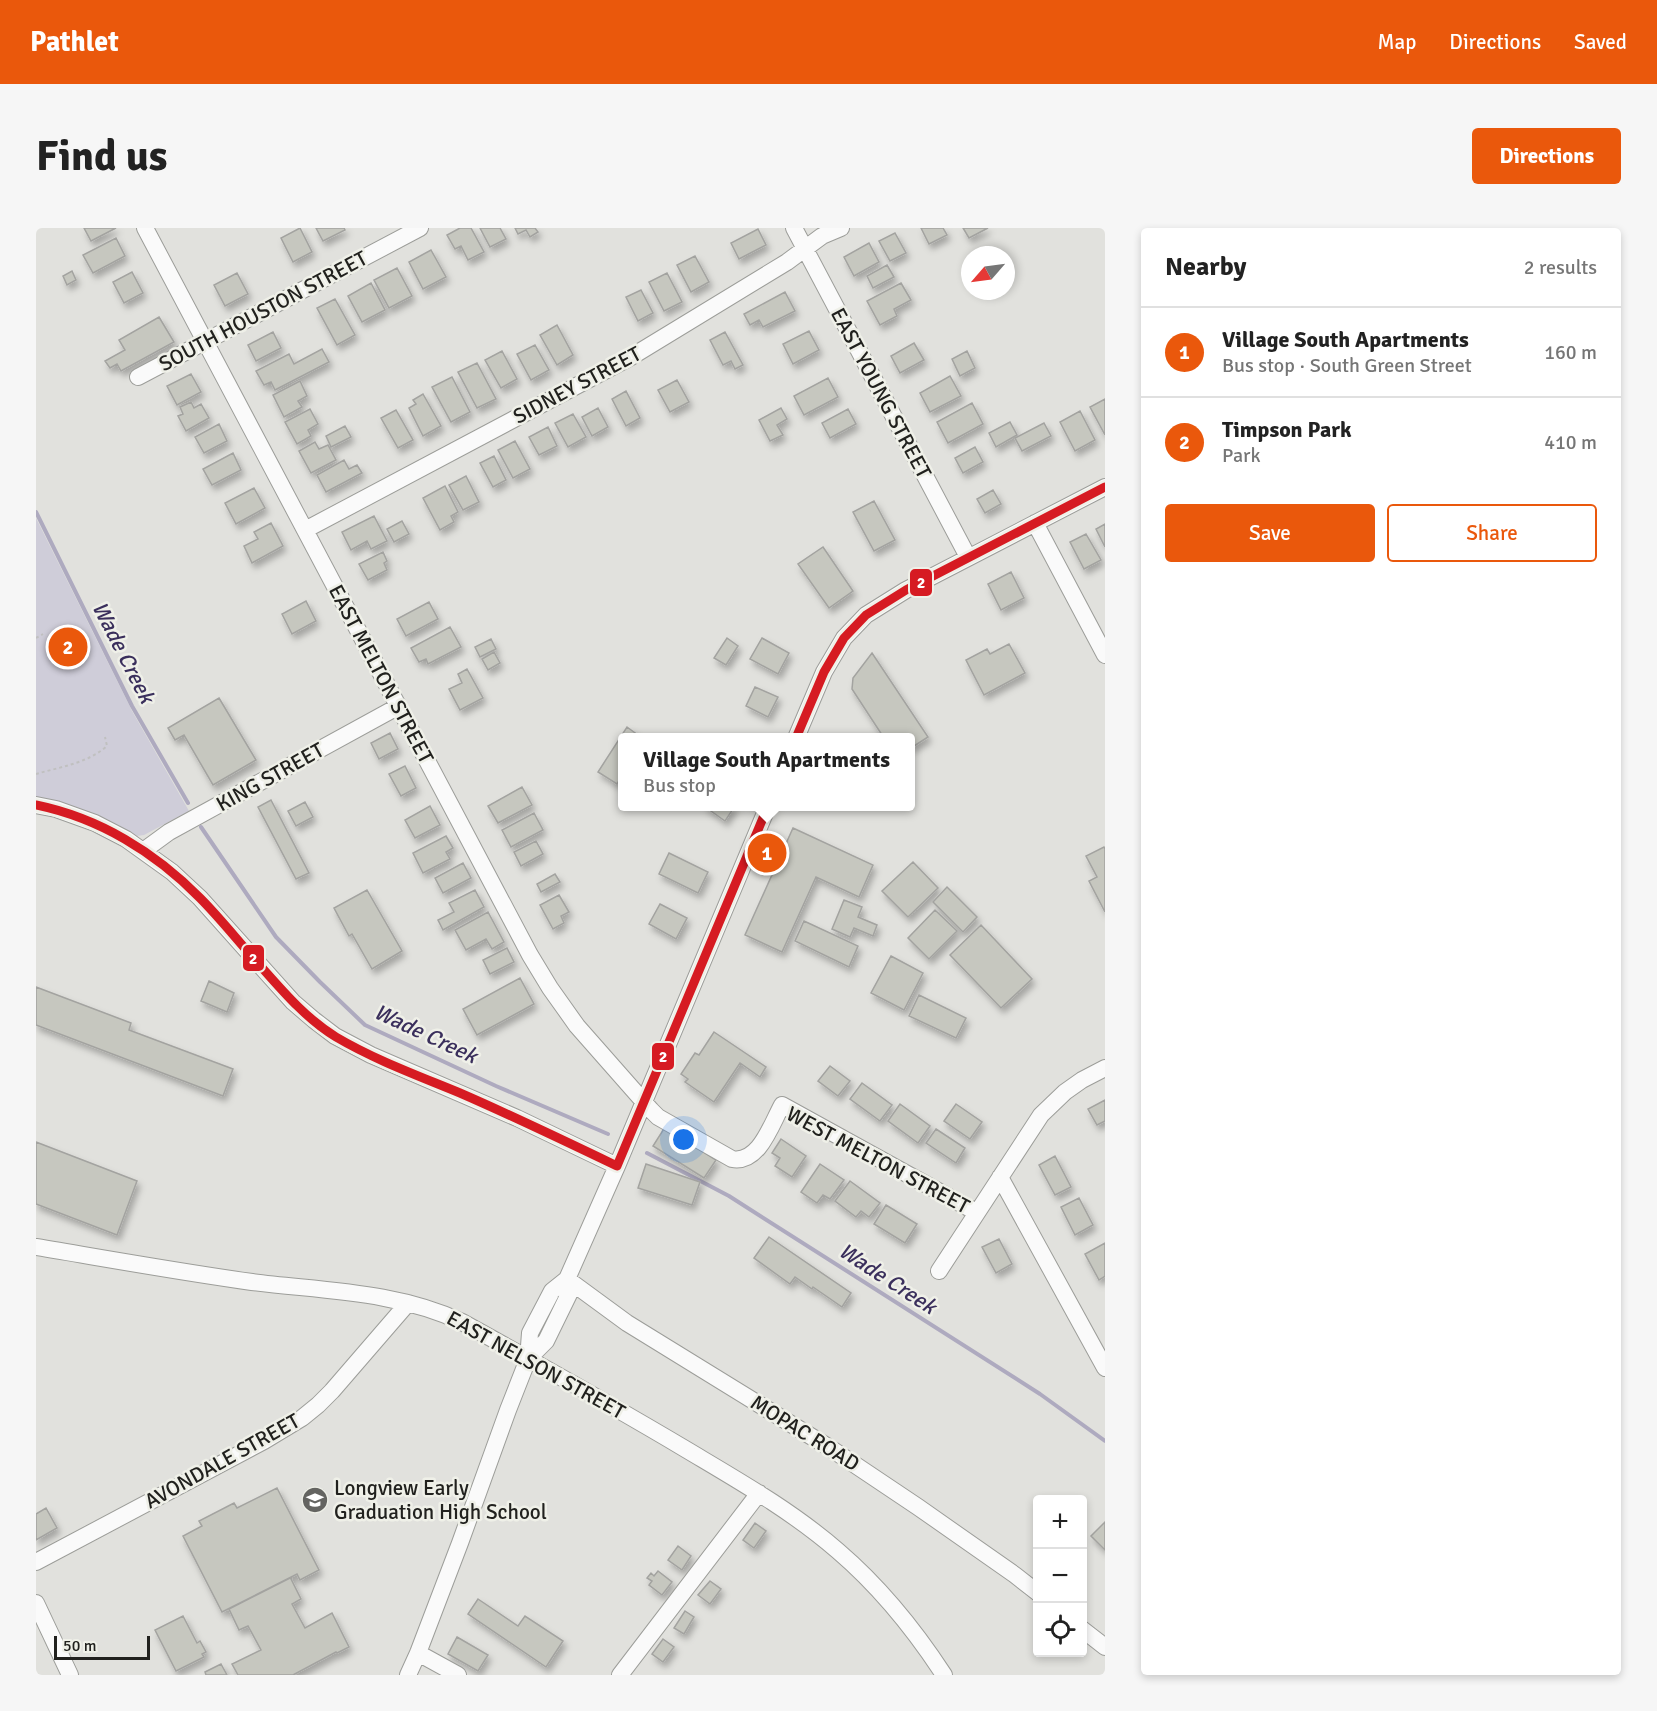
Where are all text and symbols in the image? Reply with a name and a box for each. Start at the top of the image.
text: Pathlet [30,25,119,59]
text: Map [1378,29,1416,55]
text: Directions [1449,29,1541,55]
text: Saved [1574,29,1627,55]
button: Directions [1472,128,1621,184]
text: Find us [36,131,167,182]
street label: SOUTH HOUSTON STREET [154,245,372,377]
north arrow [961,246,1015,300]
text: Nearby [1165,251,1246,283]
text: 2 results [1524,255,1597,280]
street label: EAST YOUNG STREET [825,303,937,483]
text: Village South Apartments [1222,326,1469,353]
street label: SIDNEY STREET [509,340,646,430]
text: 1 [1179,340,1190,365]
text: 160 m [1544,340,1597,365]
text: Bus stop · South Green Street [1222,353,1472,378]
text: Timpson Park [1222,416,1352,443]
text: 2 [1179,430,1190,455]
text: 410 m [1544,430,1597,455]
text: Park [1222,443,1260,468]
button: Save [1165,504,1375,562]
button: Share [1387,504,1597,562]
line badge: 2 [909,568,933,597]
text: 2 [917,573,925,593]
street label: EAST MELTON STREET [323,580,439,768]
water label: Wade Creek [86,597,162,709]
pin: 2 [48,624,87,670]
popup [618,733,915,811]
street label: KING STREET [212,736,329,817]
text: Village South Apartments [643,746,890,773]
text: Bus stop [643,773,716,798]
pin: 1 [748,830,786,876]
line badge: 2 [242,944,265,972]
text: 2 [249,949,257,969]
water label: Wade Creek [370,998,483,1070]
line badge: 2 [651,1042,675,1071]
text: 2 [659,1047,667,1067]
street label: WEST MELTON STREET [782,1101,975,1220]
your location [669,1125,698,1154]
water label: Wade Creek [834,1237,943,1321]
street label: EAST NELSON STREET [442,1305,630,1425]
street label: MOPAC ROAD [746,1389,864,1477]
street label: AVONDALE STREET [140,1407,305,1514]
place label: Longview Early Graduation High School [334,1475,547,1525]
school or university icon: Longview Early Graduation High School [300,1485,330,1515]
map controls [1033,1495,1087,1657]
button: + [1033,1495,1087,1549]
button: − [1033,1549,1087,1603]
button: locate [1033,1603,1087,1657]
scale bar [54,1633,150,1660]
text: 50 m [63,1636,97,1656]

